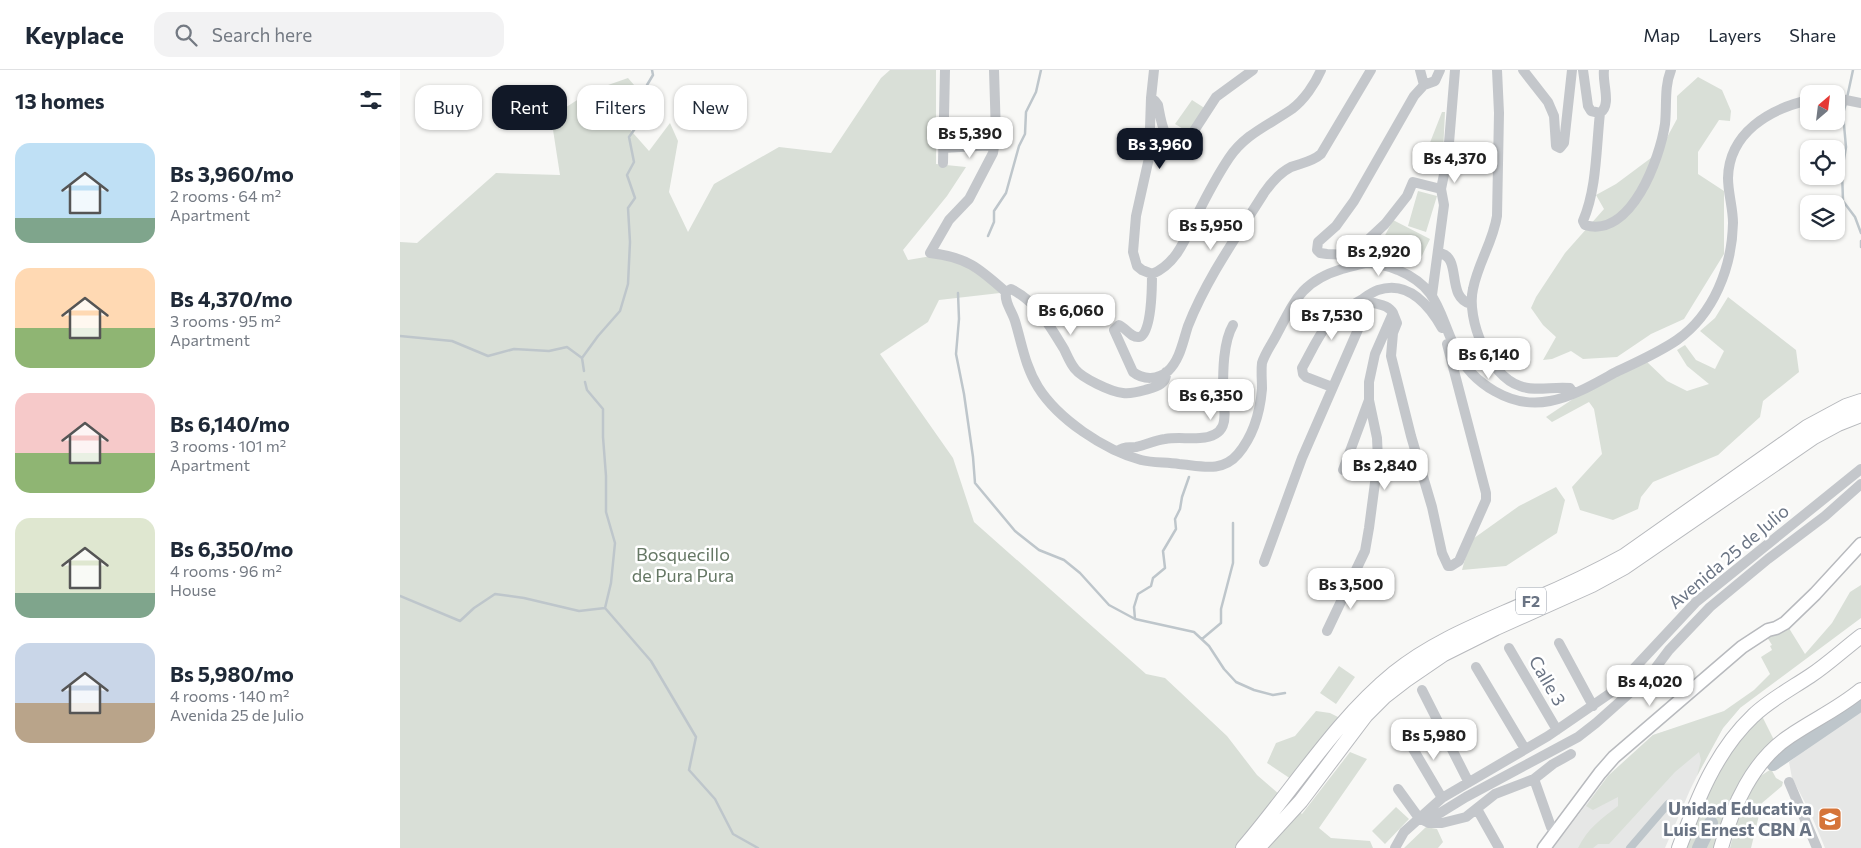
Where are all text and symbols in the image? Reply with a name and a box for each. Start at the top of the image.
search box [154,12,504,57]
text: Keyplace [25,20,124,49]
icon: search [172,21,200,49]
text: Search here [212,23,312,46]
text: Map [1643,24,1680,46]
text: Layers [1708,24,1761,46]
text: Share [1789,24,1836,46]
chip: Buy [415,85,482,130]
chip: Rent [492,85,567,130]
chip: Filters [577,85,664,130]
chip: New [674,85,747,130]
north arrow [1800,85,1845,130]
map controls [1800,85,1845,240]
icon: filters [357,86,385,114]
text: 13 homes [15,88,105,113]
pin: Bs 5,390 [918,116,1022,159]
text: Bs 5,390 [938,123,1002,142]
pin: Bs 3,960 [1108,128,1212,170]
text: Bs 3,960 [1128,134,1192,153]
button: locate [1800,140,1845,185]
pin: Bs 4,370 [1403,142,1507,184]
text: Bs 4,370 [1423,148,1487,167]
text: Bs 3,960/mo [170,161,294,186]
icon: home [55,163,115,223]
text: 2 rooms · 64 m² [170,186,281,205]
button: layers [1800,195,1845,240]
text: Apartment [170,205,250,224]
pin: Bs 5,950 [1159,208,1263,251]
text: Bs 5,950 [1179,215,1243,234]
pin: Bs 2,920 [1327,234,1431,277]
text: Bs 2,920 [1347,241,1411,260]
text: Bs 4,370/mo [170,286,292,311]
icon: home [55,288,115,348]
pin: Bs 6,060 [1019,294,1123,336]
pin: Bs 7,530 [1280,298,1384,341]
text: Bs 6,060 [1038,300,1104,319]
text: Bs 7,530 [1301,305,1363,324]
text: 3 rooms · 95 m² [170,311,281,330]
text: Apartment [170,330,250,349]
pin: Bs 6,140 [1437,338,1541,380]
text: Bs 6,140 [1458,344,1520,363]
pin: Bs 6,350 [1159,378,1263,421]
text: Bs 6,350 [1179,385,1243,404]
text: Bs 6,140/mo [170,411,290,436]
icon: home [55,413,115,473]
text: 3 rooms · 101 m² [170,436,286,455]
pin: Bs 2,840 [1333,448,1437,491]
text: Apartment [170,455,250,474]
text: Bs 2,840 [1353,455,1417,474]
street label: Avenida 25 de Julio [1664,499,1793,613]
text: Bs 6,350/mo [170,536,293,561]
icon: home [55,538,115,598]
park label: Bosquecillo de Pura Pura [632,543,734,586]
text: 4 rooms · 96 m² [170,561,282,580]
pin: Bs 3,500 [1299,568,1403,610]
text: Bs 3,500 [1319,574,1383,593]
text: House [170,580,216,599]
road number: F2 [1516,588,1546,614]
street label: Calle 3 [1525,652,1571,709]
text: Bs 5,980/mo [170,661,294,686]
icon: home [55,663,115,723]
pin: Bs 4,020 [1598,664,1702,707]
text: Bs 4,020 [1618,671,1682,690]
text: 4 rooms · 140 m² [170,686,289,705]
text: Avenida 25 de Julio [170,705,304,724]
pin: Bs 5,980 [1382,718,1486,761]
text: Bs 5,980 [1402,725,1466,744]
place label: Unidad Educativa Luis Ernest CBN A [1663,797,1812,840]
school or university icon: Unidad Educativa Luis Ernest CBN A [1817,806,1843,832]

